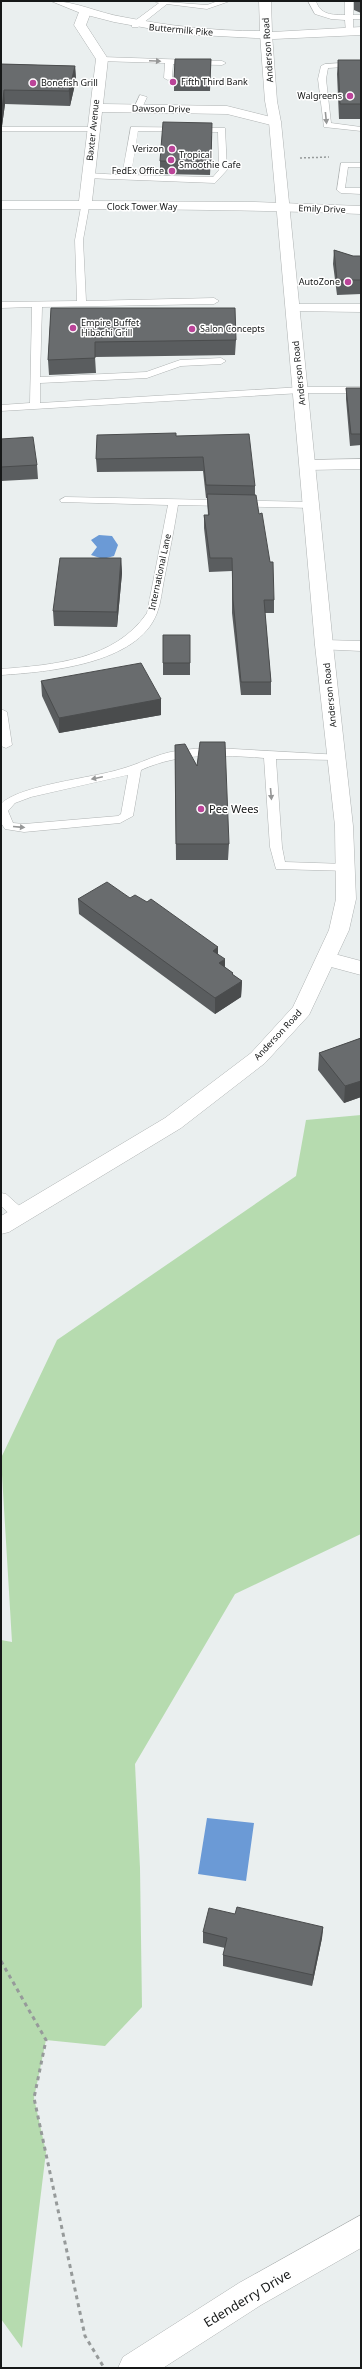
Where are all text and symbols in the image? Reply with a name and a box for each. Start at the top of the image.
street label: Anderson Road [259,17,276,83]
street label: Buttermilk Pike [148,20,214,39]
one-way arrow [149,57,161,64]
place label: Fifth Third Bank [181,75,248,88]
place label: Bonefish Grill [41,76,98,89]
marker: Fifth Third Bank [168,77,178,87]
marker: Bonefish Grill [28,78,38,88]
place label: Walgreens [297,89,342,102]
marker: Walgreens [345,91,355,101]
street label: Baxter Avenue [83,99,102,161]
street label: Dawson Drive [132,101,190,116]
one-way arrow [323,112,329,124]
place label: Verizon [132,142,164,155]
marker: Verizon [167,144,177,154]
place label: Tropical Smoothie Cafe [179,148,241,171]
marker: Tropical Smoothie Cafe [166,155,176,165]
place label: FedEx Office [112,164,164,177]
marker: FedEx Office [167,166,177,176]
street label: Clock Tower Way [107,200,178,213]
street label: Emily Drive [298,201,346,216]
place label: AutoZone [299,275,340,288]
marker: AutoZone [343,277,353,287]
place label: Empire Buffet Hibachi Grill [81,316,140,339]
place label: Salon Concepts [200,322,265,335]
marker: Empire Buffet Hibachi Grill [68,323,78,333]
marker: Salon Concepts [187,324,197,334]
street label: Anderson Road [289,340,308,406]
street label: International Lane [145,532,174,611]
street label: Anderson Road [320,662,339,728]
one-way arrow [91,776,104,782]
one-way arrow [268,788,275,800]
place label: Pee Wees [209,801,259,816]
marker: Pee Wees [196,804,206,814]
one-way arrow [13,824,25,830]
street label: Anderson Road [251,1006,305,1063]
street label: Edenderry Drive [200,2265,294,2331]

